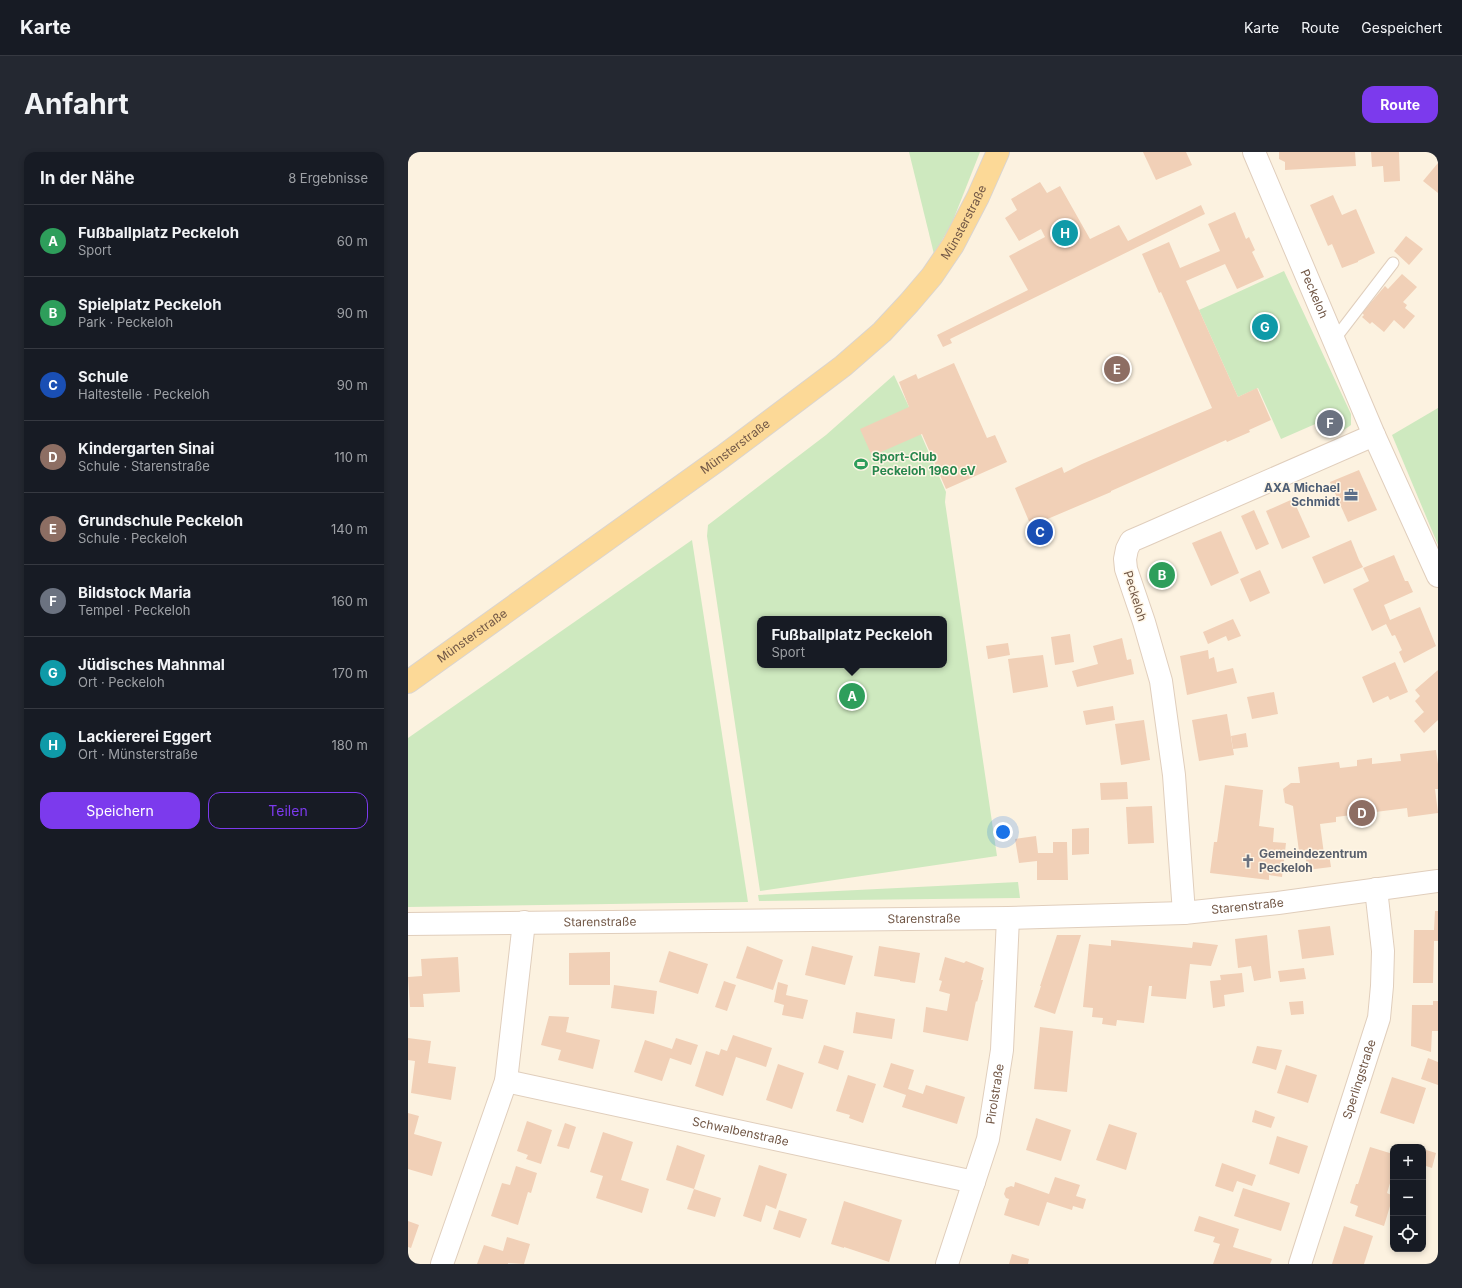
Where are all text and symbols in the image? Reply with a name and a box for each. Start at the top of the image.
text: Karte [20,16,71,39]
text: Karte [1244,19,1279,36]
text: Route [1301,19,1339,36]
text: Gespeichert [1361,19,1442,36]
button: Route [1362,86,1438,123]
text: Anfahrt [24,87,129,121]
text: In der Nähe [40,168,135,188]
text: 8 Ergebnisse [288,170,368,186]
street label: Münsterstraße [937,183,989,262]
pin: H [1052,218,1078,248]
text: Fußballplatz Peckeloh [78,223,239,242]
text: A [48,233,58,249]
text: 60 m [337,233,368,249]
text: Sport [78,242,111,258]
street label: Peckeloh [1298,267,1332,320]
text: Spielplatz Peckeloh [78,295,221,314]
text: B [49,305,57,321]
text: 90 m [337,305,368,321]
pin: G [1252,312,1278,342]
text: Park · Peckeloh [78,314,173,330]
pin: E [1104,354,1130,384]
text: Schule [78,367,128,386]
text: C [48,377,58,393]
text: 90 m [337,377,368,393]
text: Haltestelle · Peckeloh [78,386,210,402]
pin: F [1317,408,1343,438]
street label: Münsterstraße [697,416,773,477]
text: Kindergarten Sinai [78,439,214,458]
text: D [48,449,58,465]
text: 110 m [334,449,368,465]
place label: Sport-Club Peckeloh 1960 eV [872,449,976,478]
sports icon: Sport-Club Peckeloh 1960 eV [853,456,869,472]
text: Schule · Starenstraße [78,458,210,474]
place label: AXA Michael Schmidt [1264,480,1341,509]
office icon: AXA Michael Schmidt [1343,487,1359,503]
text: Grundschule Peckeloh [78,511,243,530]
pin: C [1027,517,1053,547]
text: E [49,521,57,537]
text: 140 m [331,521,368,537]
text: Schule · Peckeloh [78,530,187,546]
pin: B [1149,560,1175,590]
street label: Peckeloh [1121,569,1150,623]
text: Bildstock Maria [78,583,191,602]
text: F [49,593,57,609]
text: 160 m [331,593,368,609]
text: Tempel · Peckeloh [78,602,190,618]
street label: Münsterstraße [434,605,510,666]
popup [757,616,947,668]
text: Fußballplatz Peckeloh [771,625,933,644]
text: Sport [771,644,805,660]
text: Jüdisches Mahnmal [78,655,225,674]
text: G [48,665,58,681]
text: 170 m [332,665,368,681]
text: Ort · Peckeloh [78,674,165,690]
pin: A [839,681,865,711]
text: Lackiererei Eggert [78,727,212,746]
text: H [48,737,58,753]
text: 180 m [331,737,368,753]
text: Ort · Münsterstraße [78,746,198,762]
button: Speichern [40,792,200,829]
button: Teilen [208,792,368,829]
pin: D [1349,798,1375,828]
your location [993,822,1013,842]
place label: Gemeindezentrum Peckeloh [1259,846,1367,875]
church icon: Gemeindezentrum Peckeloh [1240,853,1256,869]
street label: Starenstraße [1210,894,1285,917]
street label: Starenstraße [887,910,960,926]
street label: Starenstraße [563,914,636,929]
street label: Sperlingstraße [1339,1037,1379,1121]
street label: Pirolstraße [982,1063,1007,1125]
street label: Schwalbenstraße [691,1113,790,1149]
map controls [1390,1144,1426,1252]
button: + [1390,1144,1426,1180]
button: − [1390,1180,1426,1216]
button: locate [1390,1216,1426,1252]

